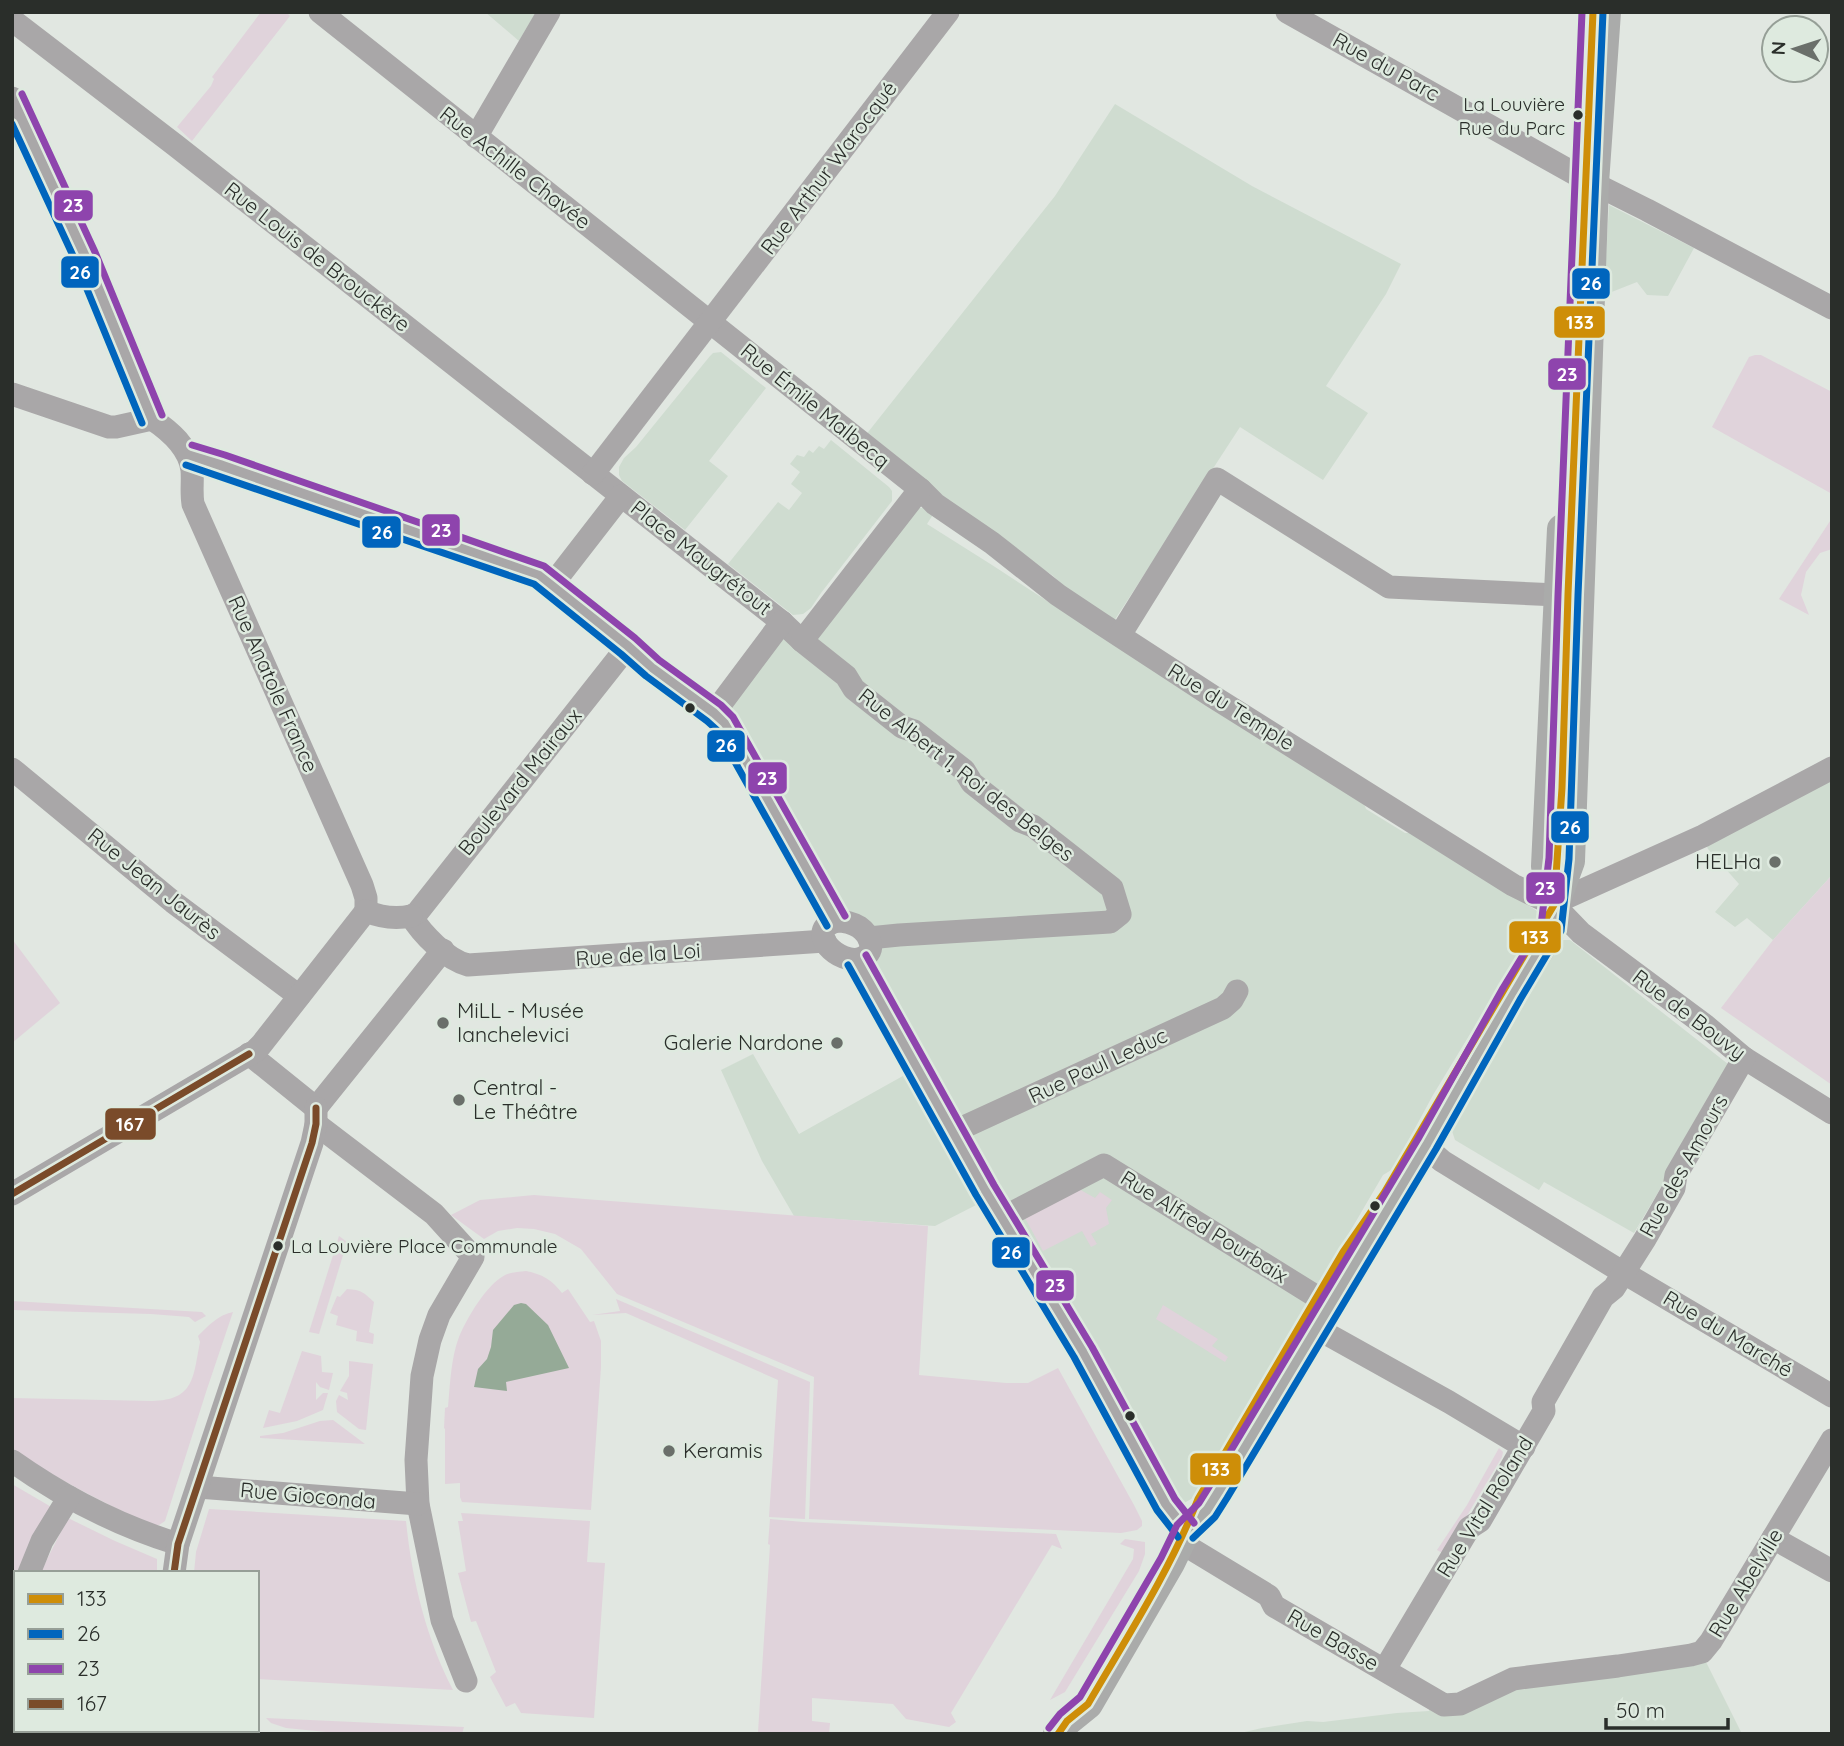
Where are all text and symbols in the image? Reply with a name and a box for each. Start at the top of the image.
north arrow [1760,14,1830,84]
street label: Rue du Parc [1329,26,1444,106]
text: N [1766,41,1790,56]
street label: Rue Arthur Warocqué [754,76,902,259]
place label: La Louvière Rue du Parc [1458,92,1565,140]
street label: Rue Achille Chavée [435,100,596,234]
marker: La Louvière Rue du Parc [1571,108,1585,122]
street label: Rue Louis de Brouckère [220,176,416,337]
line badge: 23 [53,189,94,222]
text: 23 [62,193,84,217]
line badge: 26 [60,255,100,289]
text: 26 [69,260,91,284]
line badge: 26 [1571,267,1611,300]
text: 26 [1580,271,1602,295]
line badge: 133 [1553,305,1606,339]
text: 133 [1566,310,1594,334]
street label: Rue Émile Malbecq [736,337,895,473]
line badge: 23 [1547,357,1587,391]
text: 23 [1556,362,1578,386]
street label: Place Maugrétout [626,494,777,620]
line badge: 23 [421,513,461,547]
line badge: 26 [361,515,402,549]
text: 23 [430,518,452,542]
text: 26 [371,520,393,544]
street label: Rue Anatole France [223,591,325,776]
street label: Rue du Temple [1163,657,1300,755]
street label: Rue Albert 1, Roi des Belges [854,682,1080,866]
unlabelled marker [683,701,697,715]
street label: Boulevard Mairaux [452,703,586,860]
line badge: 26 [706,729,746,763]
text: 26 [715,733,737,757]
line badge: 23 [747,761,788,795]
text: 23 [756,766,778,790]
line badge: 26 [1550,810,1590,844]
text: 26 [1559,815,1581,839]
street label: Rue Jean Jaurès [83,822,226,945]
place label: HELHa [1695,848,1761,874]
marker: HELHa [1767,854,1783,870]
line badge: 23 [1525,871,1566,905]
text: 23 [1534,876,1556,900]
line badge: 133 [1508,920,1562,954]
text: 133 [1521,925,1549,949]
street label: Rue de la Loi [574,937,701,971]
street label: Rue de Bouvy [1628,963,1751,1065]
place label: MiLL - Musée Ianchelevici [457,997,584,1047]
marker: MiLL - Musée Ianchelevici [435,1015,451,1031]
street label: Rue Paul Leduc [1024,1022,1171,1109]
place label: Galerie Nardone [664,1029,823,1055]
marker: Galerie Nardone [829,1035,845,1051]
place label: Central - Le Théâtre [473,1074,578,1124]
street label: Rue des Amours [1633,1090,1733,1241]
marker: Central - Le Théâtre [451,1092,467,1108]
line badge: 167 [104,1107,157,1141]
text: 167 [116,1112,144,1136]
street label: Rue Alfred Pourbaix [1116,1164,1293,1288]
unlabelled marker [1368,1199,1382,1213]
place label: La Louvière Place Communale [291,1234,558,1258]
line badge: 26 [991,1236,1031,1269]
marker: La Louvière Place Communale [271,1239,285,1253]
text: 26 [1000,1240,1022,1264]
line badge: 23 [1035,1269,1075,1302]
text: 23 [1044,1273,1066,1297]
street label: Rue du Marché [1659,1284,1798,1382]
unlabelled marker [1123,1409,1137,1423]
street label: Rue Vital Roland [1430,1431,1538,1582]
place label: Keramis [683,1437,763,1463]
marker: Keramis [661,1443,677,1459]
line badge: 133 [1189,1452,1242,1486]
text: 133 [1202,1457,1230,1481]
street label: Rue Gioconda [239,1476,377,1514]
street label: Rue Abelville [1702,1523,1788,1642]
legend [14,1571,259,1732]
text: 133 [77,1585,107,1611]
street label: Rue Basse [1283,1603,1384,1676]
text: 26 [77,1620,100,1646]
text: 23 [77,1655,100,1681]
scale bar [1606,1686,1728,1730]
text: 167 [77,1690,107,1716]
text: 50 m [1616,1697,1665,1723]

